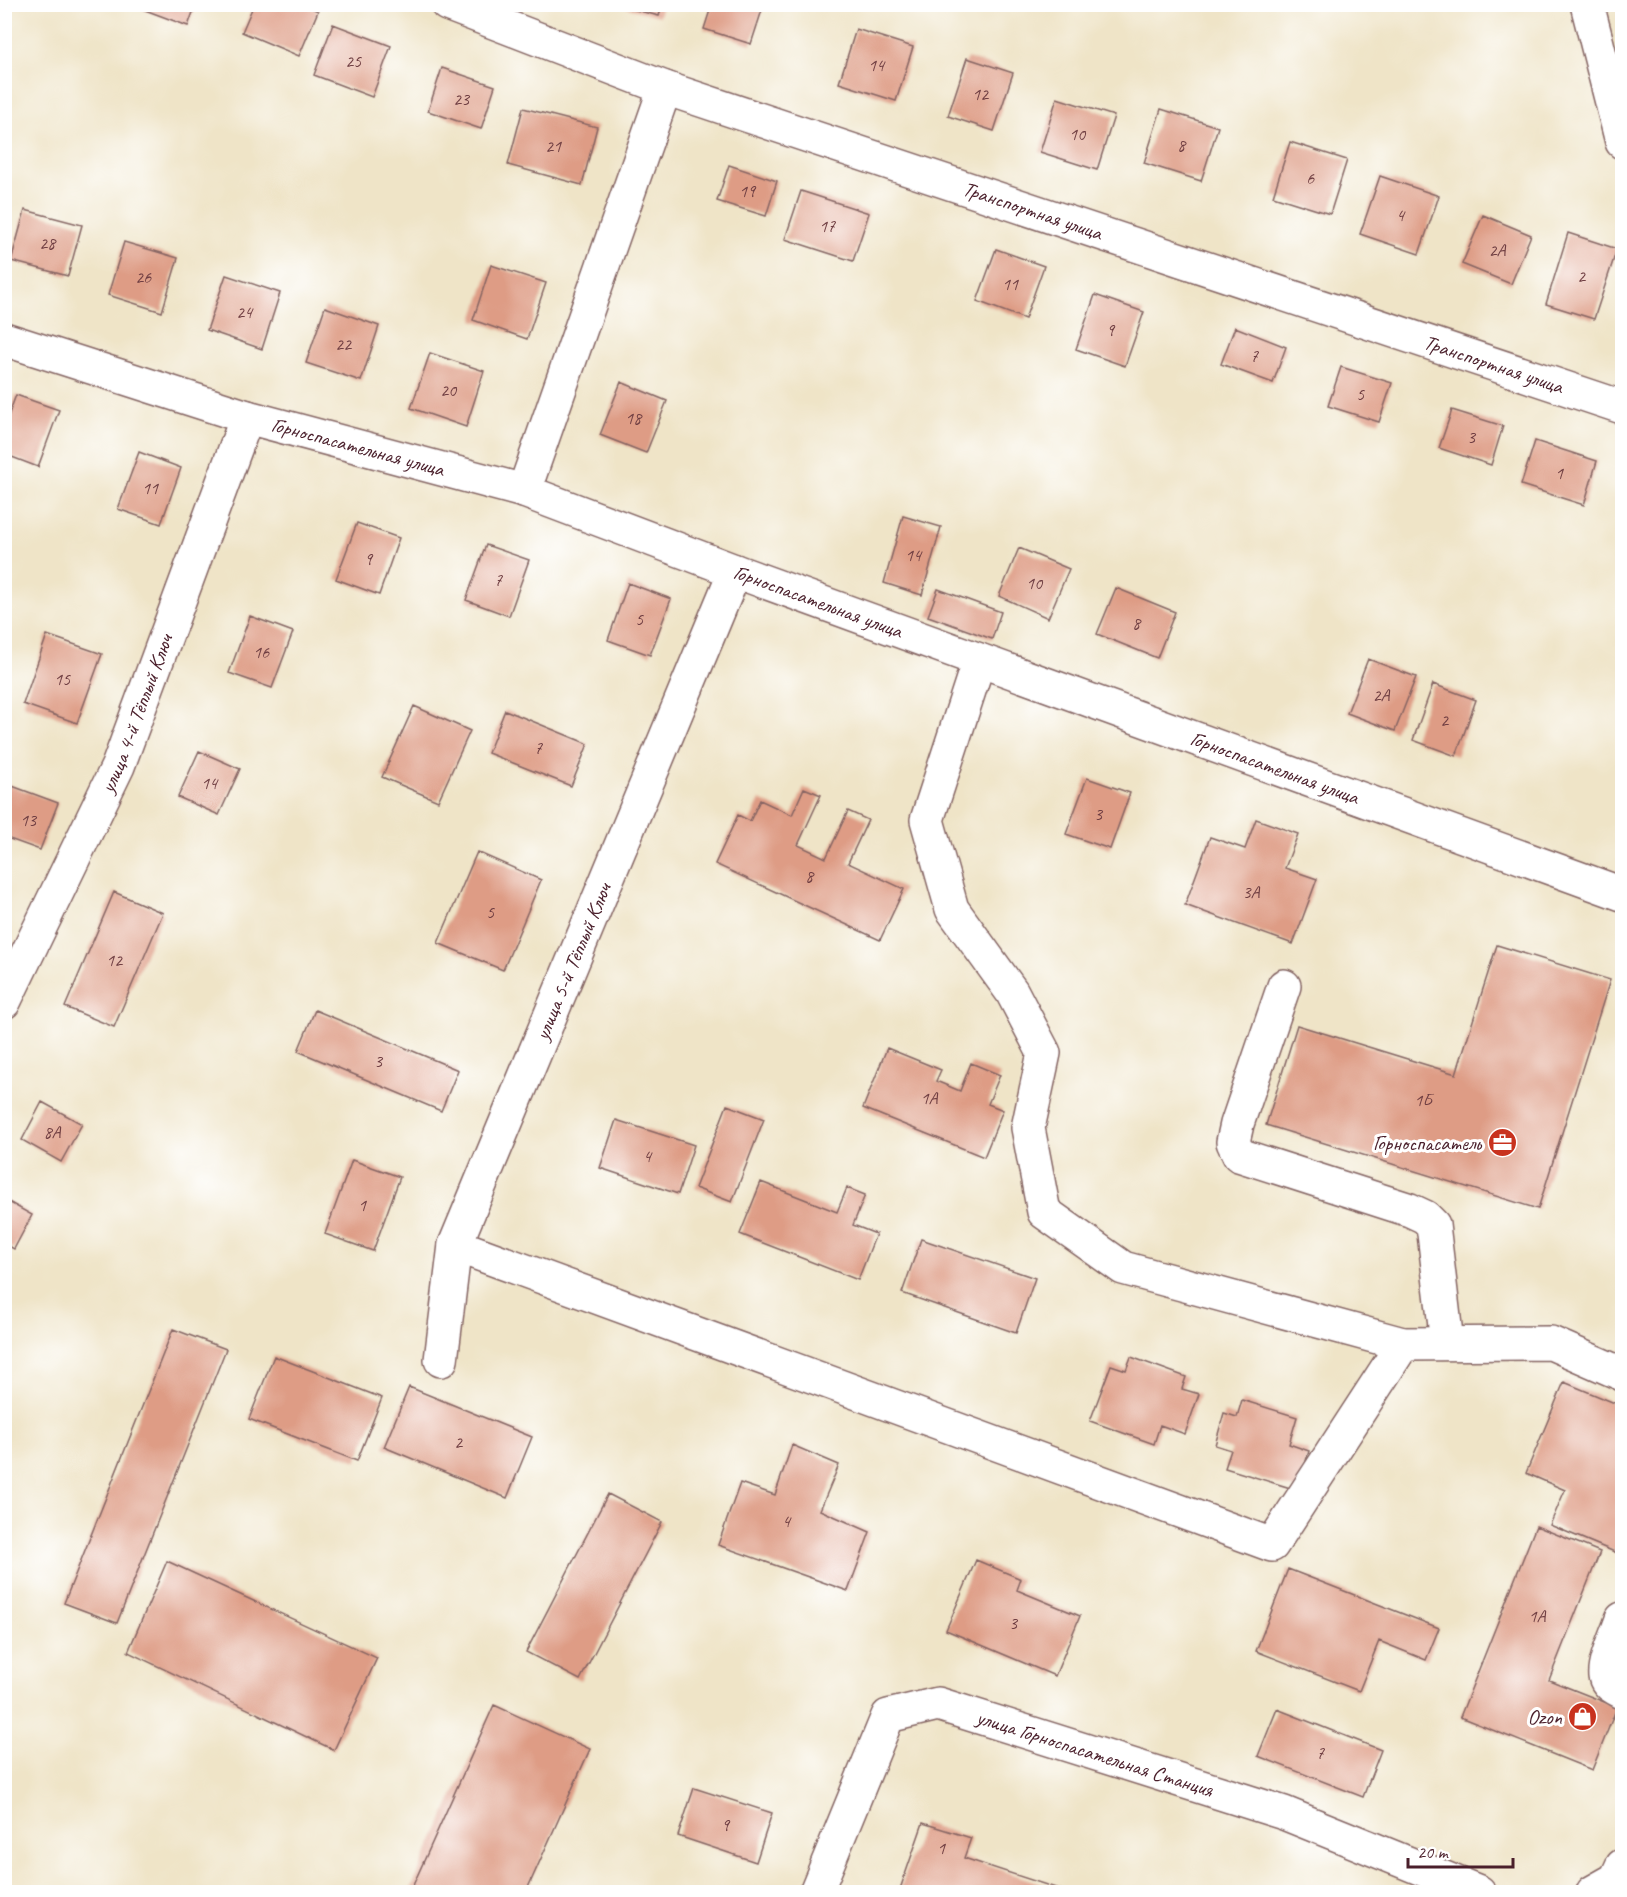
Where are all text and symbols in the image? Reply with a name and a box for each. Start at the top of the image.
house number: 25 [345,50,362,72]
house number: 14 [868,54,886,76]
house number: 12 [972,83,990,105]
house number: 23 [453,88,471,110]
house number: 10 [1069,123,1087,145]
house number: 8 [1177,134,1187,156]
house number: 21 [545,135,562,157]
house number: 6 [1306,167,1315,189]
street label: Транспортная улица [960,175,1107,246]
house number: 19 [739,180,757,202]
house number: 4 [1396,204,1406,226]
house number: 17 [819,215,836,237]
house number: 28 [39,232,57,254]
house number: 2А [1488,239,1507,261]
house number: 2 [1577,265,1587,287]
house number: 26 [135,266,152,288]
house number: 11 [1002,273,1019,295]
house number: 24 [236,301,254,323]
house number: 9 [1106,319,1116,341]
street label: Транспортная улица [1421,329,1568,400]
house number: 22 [335,333,353,355]
house number: 7 [1250,345,1259,367]
house number: 20 [440,379,458,401]
house number: 5 [1356,383,1365,405]
house number: 18 [625,407,643,429]
street label: Горноспасательная улица [269,411,449,483]
house number: 3 [1467,426,1477,448]
house number: 1 [1555,462,1564,484]
house number: 11 [142,477,159,499]
house number: 14 [905,544,923,566]
house number: 9 [364,548,374,570]
street label: Горноспасательная улица [730,559,908,644]
house number: 7 [494,569,503,591]
house number: 10 [1026,572,1044,594]
house number: 5 [635,608,644,630]
house number: 8 [1132,612,1142,634]
street label: улица 4-й Тёплый Ключ [93,629,179,799]
house number: 16 [253,641,270,663]
house number: 15 [54,668,71,690]
house number: 2А [1372,684,1391,706]
house number: 2 [1440,709,1450,731]
street label: Горноспасательная улица [1187,725,1364,811]
house number: 7 [534,737,543,759]
house number: 14 [201,772,219,794]
house number: 3 [1094,803,1104,825]
house number: 13 [20,809,38,831]
house number: 8 [805,865,815,887]
street label: улица 5-й Тёплый Ключ [528,878,617,1046]
house number: 3А [1242,881,1261,903]
house number: 5 [486,901,495,923]
house number: 12 [106,949,124,971]
house number: 3 [374,1050,384,1072]
house number: 1А [920,1087,939,1109]
house number: 1Б [1414,1089,1434,1111]
house number: 8А [43,1121,62,1143]
office icon: Горноспасатель [1486,1127,1518,1159]
place label: Горноспасатель [1373,1130,1482,1156]
house number: 4 [643,1145,653,1167]
house number: 1 [358,1194,367,1216]
house number: 2 [454,1431,464,1453]
house number: 4 [782,1510,792,1532]
house number: 1А [1528,1605,1547,1627]
house number: 3 [1009,1612,1019,1634]
shop icon: Ozon [1567,1701,1599,1733]
street label: улица Горноспасательная Станция [971,1703,1218,1803]
place label: Ozon [1527,1704,1563,1730]
house number: 7 [1316,1742,1325,1764]
house number: 9 [721,1814,731,1836]
scale bar [1408,1831,1513,1869]
house number: 1 [937,1837,946,1859]
text: 20 m [1417,1841,1450,1863]

